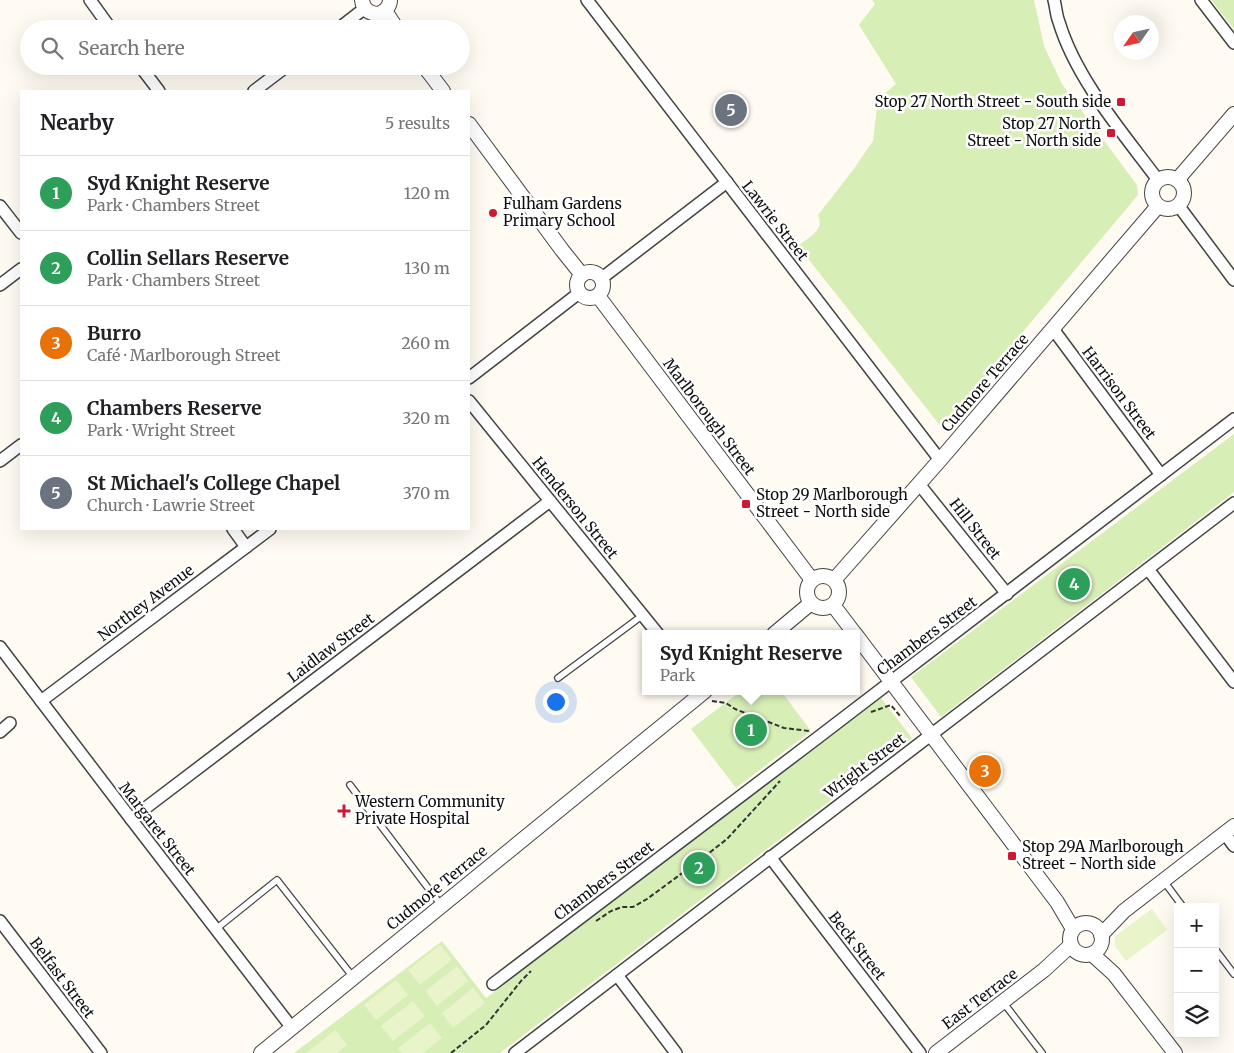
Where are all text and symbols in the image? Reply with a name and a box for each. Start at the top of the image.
north arrow [1114,15,1159,60]
search box [20,20,470,75]
icon: search [38,34,66,62]
text: Search here [78,36,185,60]
pin: 5 [715,91,747,129]
place label: Stop 27 North Street - South side [874,92,1111,111]
marker: Stop 27 North Street - South side [1115,96,1127,108]
text: Nearby [40,109,114,136]
text: 5 results [385,113,450,133]
place label: Stop 27 North Street - North side [967,114,1101,150]
marker: Stop 27 North Street - North side [1105,127,1117,139]
text: Syd Knight Reserve [87,171,270,195]
street label: Lawrie Street [738,177,813,265]
text: 1 [52,183,60,203]
text: 120 m [404,183,450,203]
place label: Fulham Gardens Primary School [503,194,622,230]
text: Park · Chambers Street [87,195,260,215]
marker: Fulham Gardens Primary School [487,207,499,219]
text: Collin Sellars Reserve [87,246,289,270]
text: 2 [51,258,61,278]
text: 130 m [404,258,450,278]
text: Park · Chambers Street [87,270,260,290]
text: Burro [87,321,141,345]
street label: Cudmore Terrace [937,330,1033,436]
text: 3 [51,333,61,353]
text: 260 m [401,333,450,353]
street label: Harrison Street [1078,343,1160,443]
text: Café · Marlborough Street [87,345,281,365]
street label: Marlborough Street [659,355,760,479]
text: Chambers Reserve [87,396,261,420]
text: 4 [51,408,61,428]
text: 320 m [402,408,450,428]
text: Park · Wright Street [87,420,235,440]
street label: Henderson Street [528,453,622,563]
text: St Michael's College Chapel [87,471,340,495]
text: 5 [51,483,61,503]
text: 370 m [403,483,450,503]
place label: Stop 29 Marlborough Street - North side [756,485,908,521]
street label: Hill Street [946,494,1005,563]
text: Church · Lawrie Street [87,495,255,515]
marker: Stop 29 Marlborough Street - North side [740,498,752,510]
street label: Northey Avenue [94,560,198,645]
pin: 4 [1058,565,1090,603]
street label: Chambers Street [873,592,980,679]
street label: Laidlaw Street [284,609,378,686]
popup [642,630,860,695]
text: Syd Knight Reserve [660,641,842,665]
text: Park [660,665,695,685]
your location [543,689,569,715]
pin: 1 [735,711,767,749]
street label: Wright Street [820,729,909,803]
pin: 3 [969,752,1001,790]
street label: Margaret Street [115,778,200,879]
place label: Western Community Private Hospital [354,792,505,828]
marker: Western Community Private Hospital [337,804,351,818]
street label: Chambers Street [550,837,657,924]
place label: Stop 29A Marlborough Street - North side [1022,837,1184,873]
street label: Cudmore Terrace [383,841,491,934]
pin: 2 [683,849,715,887]
marker: Stop 29A Marlborough Street - North side [1006,850,1018,862]
map controls [1174,903,1219,1038]
button: + [1174,903,1219,948]
street label: Beck Street [825,908,890,984]
street label: Belfast Street [26,934,99,1022]
button: − [1174,948,1219,993]
street label: East Terrace [938,964,1021,1033]
button: layers [1174,993,1219,1038]

